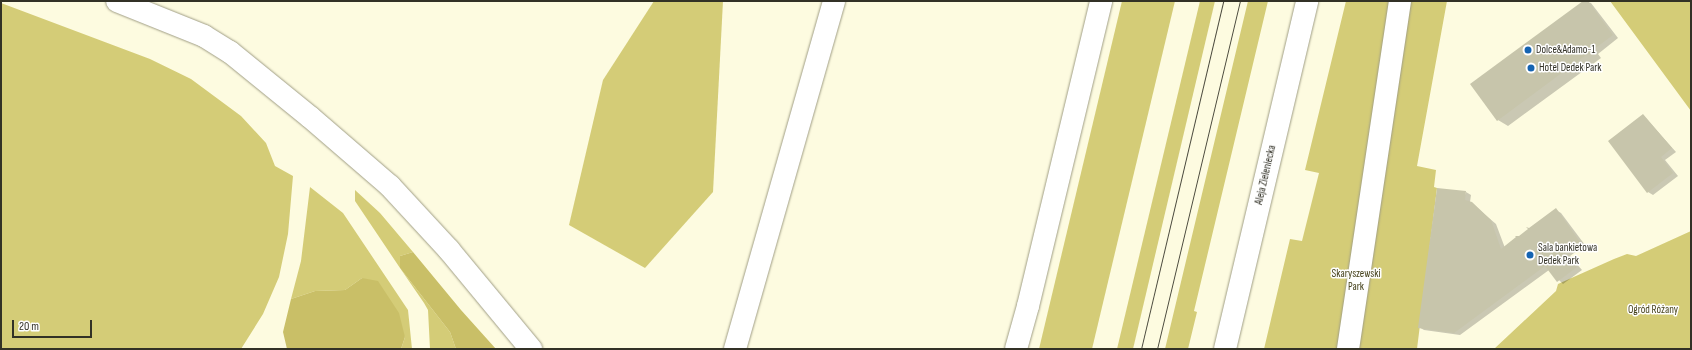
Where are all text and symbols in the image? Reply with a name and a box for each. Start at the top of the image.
place label: Dolce&Adamo-1 [1536,43,1595,57]
marker: Dolce&Adamo-1 [1523,45,1533,55]
place label: Hotel Dedek Park [1539,61,1602,75]
marker: Hotel Dedek Park [1526,63,1536,73]
street label: Aleja Zieleniecka [1253,144,1279,206]
place label: Sala bankietowa Dedek Park [1538,242,1597,268]
marker: Sala bankietowa Dedek Park [1525,250,1535,260]
park label: Skaryszewski Park [1332,268,1380,294]
park label: Ogród Różany [1628,303,1678,317]
scale bar [14,312,94,338]
text: 20 m [19,319,39,334]

